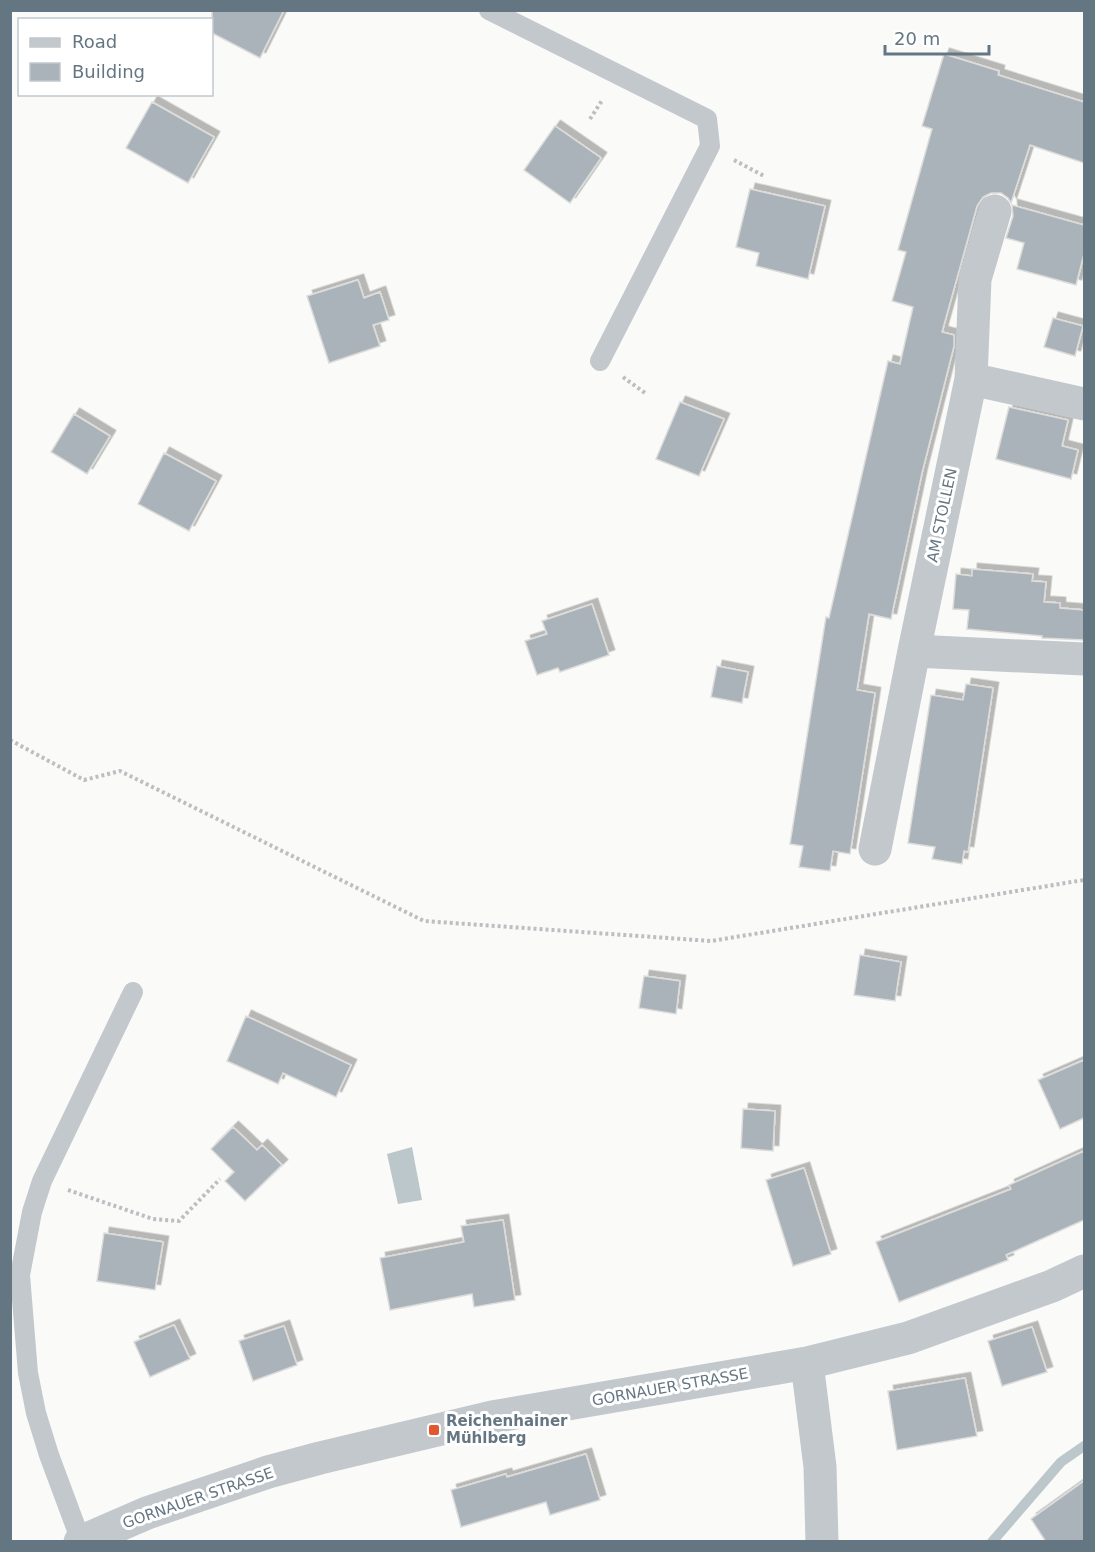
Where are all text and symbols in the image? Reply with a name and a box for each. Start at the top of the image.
legend [18,18,213,96]
scale bar [885,18,988,56]
text: 20 m [894,28,940,49]
text: Road [72,31,117,52]
text: Building [72,61,145,82]
street label: AM STOLLEN [923,466,961,564]
street label: GORNAUER STRASSE [591,1364,749,1410]
place label: Reichenhainer Mühlberg [446,1412,568,1447]
marker: Reichenhainer Mühlberg [427,1423,441,1437]
street label: GORNAUER STRASSE [120,1464,276,1532]

